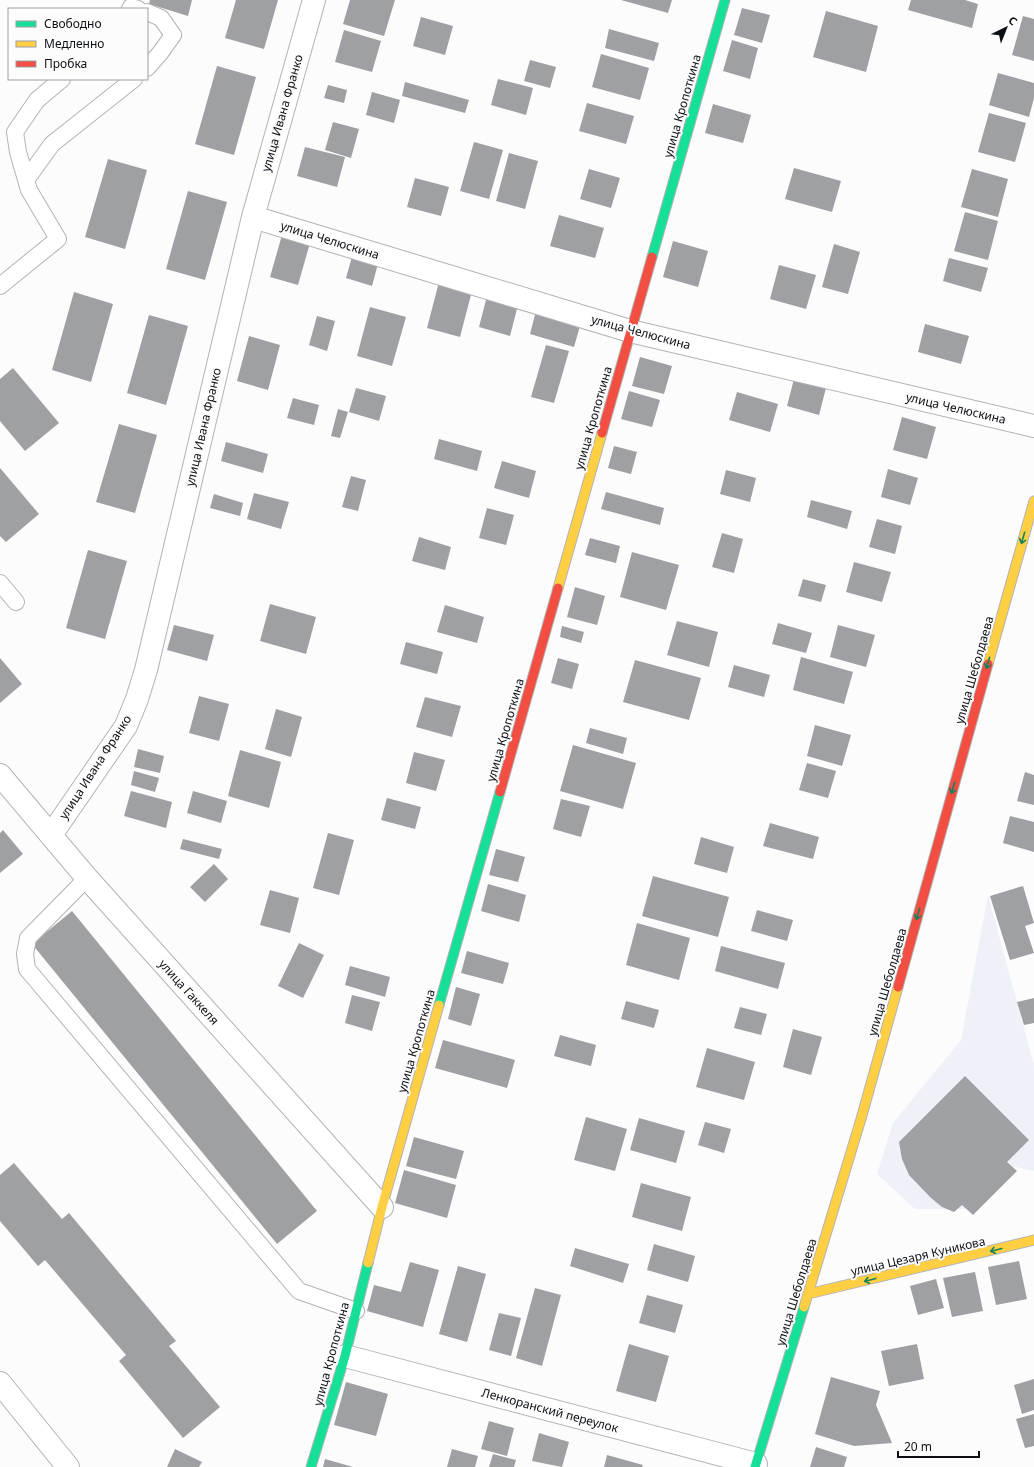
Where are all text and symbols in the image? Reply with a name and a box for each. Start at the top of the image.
legend [8,8,148,80]
north arrow [986,8,1026,48]
text: С [1005,12,1021,28]
text: Свободно [44,15,102,32]
text: Медленно [44,35,104,52]
street label: улица Ивана Франко [257,52,307,174]
street label: улица Кропоткина [659,52,705,160]
text: Пробка [44,55,87,72]
street label: улица Челюскина [279,217,381,263]
street label: улица Челюскина [589,311,693,353]
street label: улица Кропоткина [570,364,616,472]
street label: улица Ивана Франко [181,366,225,488]
street label: улица Челюскина [904,388,1008,428]
one-way arrow [1019,531,1027,544]
street label: улица Шеболдаева [950,614,998,726]
one-way arrow [984,657,992,670]
street label: улица Кропоткина [482,676,528,784]
street label: улица Ивана Франко [55,712,135,822]
one-way arrow [949,782,956,795]
one-way arrow [914,907,921,920]
street label: улица Шеболдаева [863,926,911,1038]
street label: улица Гаккеля [155,956,223,1028]
street label: улица Кропоткина [393,987,439,1095]
street label: улица Цезаря Куникова [849,1232,987,1280]
street label: улица Шеболдаева [772,1236,820,1348]
one-way arrow [990,1246,1003,1254]
one-way arrow [863,1277,876,1284]
street label: улица Кропоткина [309,1300,353,1408]
street label: Ленкоранский переулок [480,1384,621,1437]
scale bar [898,1433,979,1459]
text: 20 m [904,1438,932,1455]

